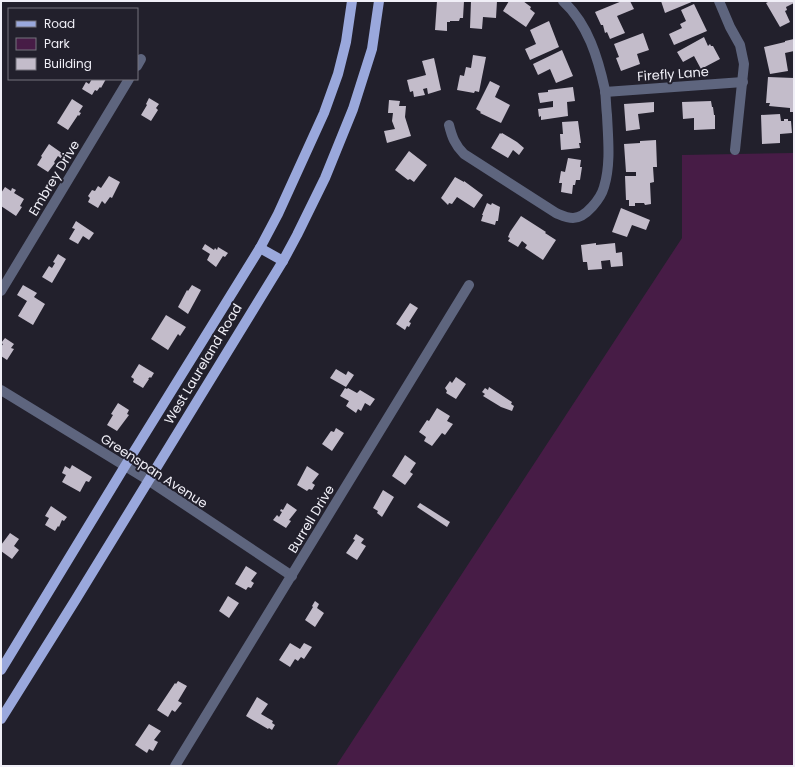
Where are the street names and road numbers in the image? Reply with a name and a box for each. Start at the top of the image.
street label: Firefly Lane [637,62,709,86]
street label: Embrey Drive [24,137,84,219]
street label: West Laureland Road [159,300,247,428]
street label: Greenspan Avenue [97,429,211,513]
street label: Burrell Drive [283,481,339,557]

